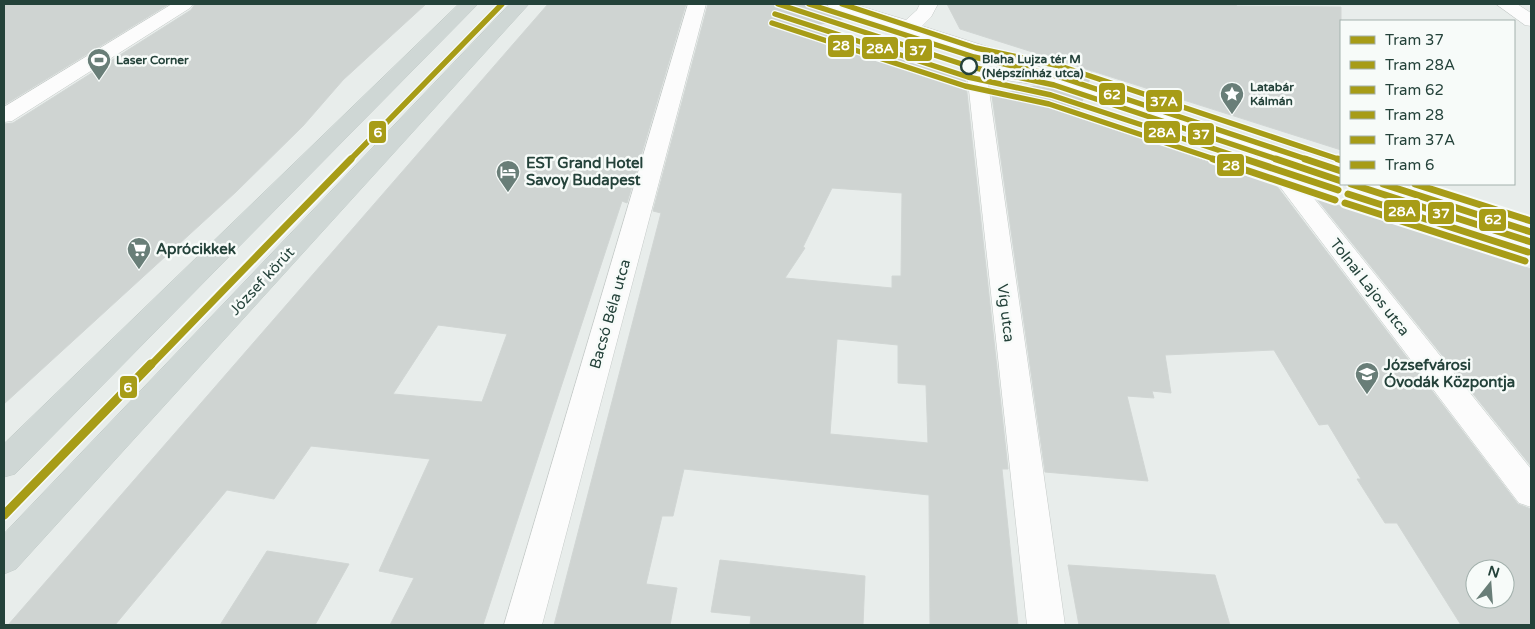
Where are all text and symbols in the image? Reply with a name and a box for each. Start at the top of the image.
legend [1340,20,1515,185]
text: Tram 37 [1385,31,1444,49]
line badge: 28 [827,34,855,58]
line badge: 28A [861,36,899,60]
text: 28 [832,37,850,54]
line badge: 37 [904,38,933,62]
text: 28A [866,40,895,57]
text: 37 [909,42,927,59]
sports icon: Laser Corner [86,47,112,81]
place label: Blaha Lujza tér M (Népszínház utca) [982,52,1084,81]
place label: Laser Corner [116,53,189,67]
text: Tram 28A [1385,56,1455,74]
marker: Blaha Lujza tér M (Népszínház utca) [960,57,978,75]
place label: Latabár Kálmán [1250,80,1294,108]
place icon: Latabár Kálmán [1219,81,1245,115]
text: Tram 62 [1385,81,1444,99]
line badge: 62 [1098,82,1126,106]
text: 62 [1103,86,1121,103]
line badge: 37A [1145,89,1183,113]
text: 37A [1150,93,1179,110]
text: Tram 28 [1385,106,1444,124]
line badge: 6 [368,120,387,144]
line badge: 28A [1143,120,1181,144]
line badge: 37 [1187,122,1215,146]
text: 6 [374,124,383,141]
text: 28A [1148,124,1177,141]
text: 37 [1192,126,1210,143]
text: Tram 37A [1385,131,1455,149]
line badge: 28 [1216,153,1245,177]
place label: EST Grand Hotel Savoy Budapest [526,154,643,190]
text: Tram 6 [1385,156,1435,174]
text: 28 [1222,157,1240,174]
hotel icon: EST Grand Hotel Savoy Budapest [495,159,521,193]
line badge: 28A [1383,199,1421,223]
line badge: 37 [1427,201,1455,225]
text: 28A [1388,203,1417,220]
text: 37 [1432,205,1450,222]
line badge: 62 [1478,208,1507,232]
text: 62 [1484,211,1502,228]
street label: Tolnai Lajos utca [1326,235,1414,339]
supermarket icon: Aprócikkek [126,236,152,270]
place label: Aprócikkek [156,240,236,259]
street label: József körút [226,243,298,319]
street label: Bacsó Béla utca [586,257,634,371]
street label: Víg utca [993,283,1019,343]
place label: Józsefvárosi Óvodák Központja [1383,356,1515,392]
school or university icon: Józsefvárosi Óvodák Központja [1354,361,1380,395]
line badge: 6 [119,375,138,399]
text: 6 [124,379,133,396]
north arrow [1465,559,1515,609]
text: N [1486,562,1502,582]

